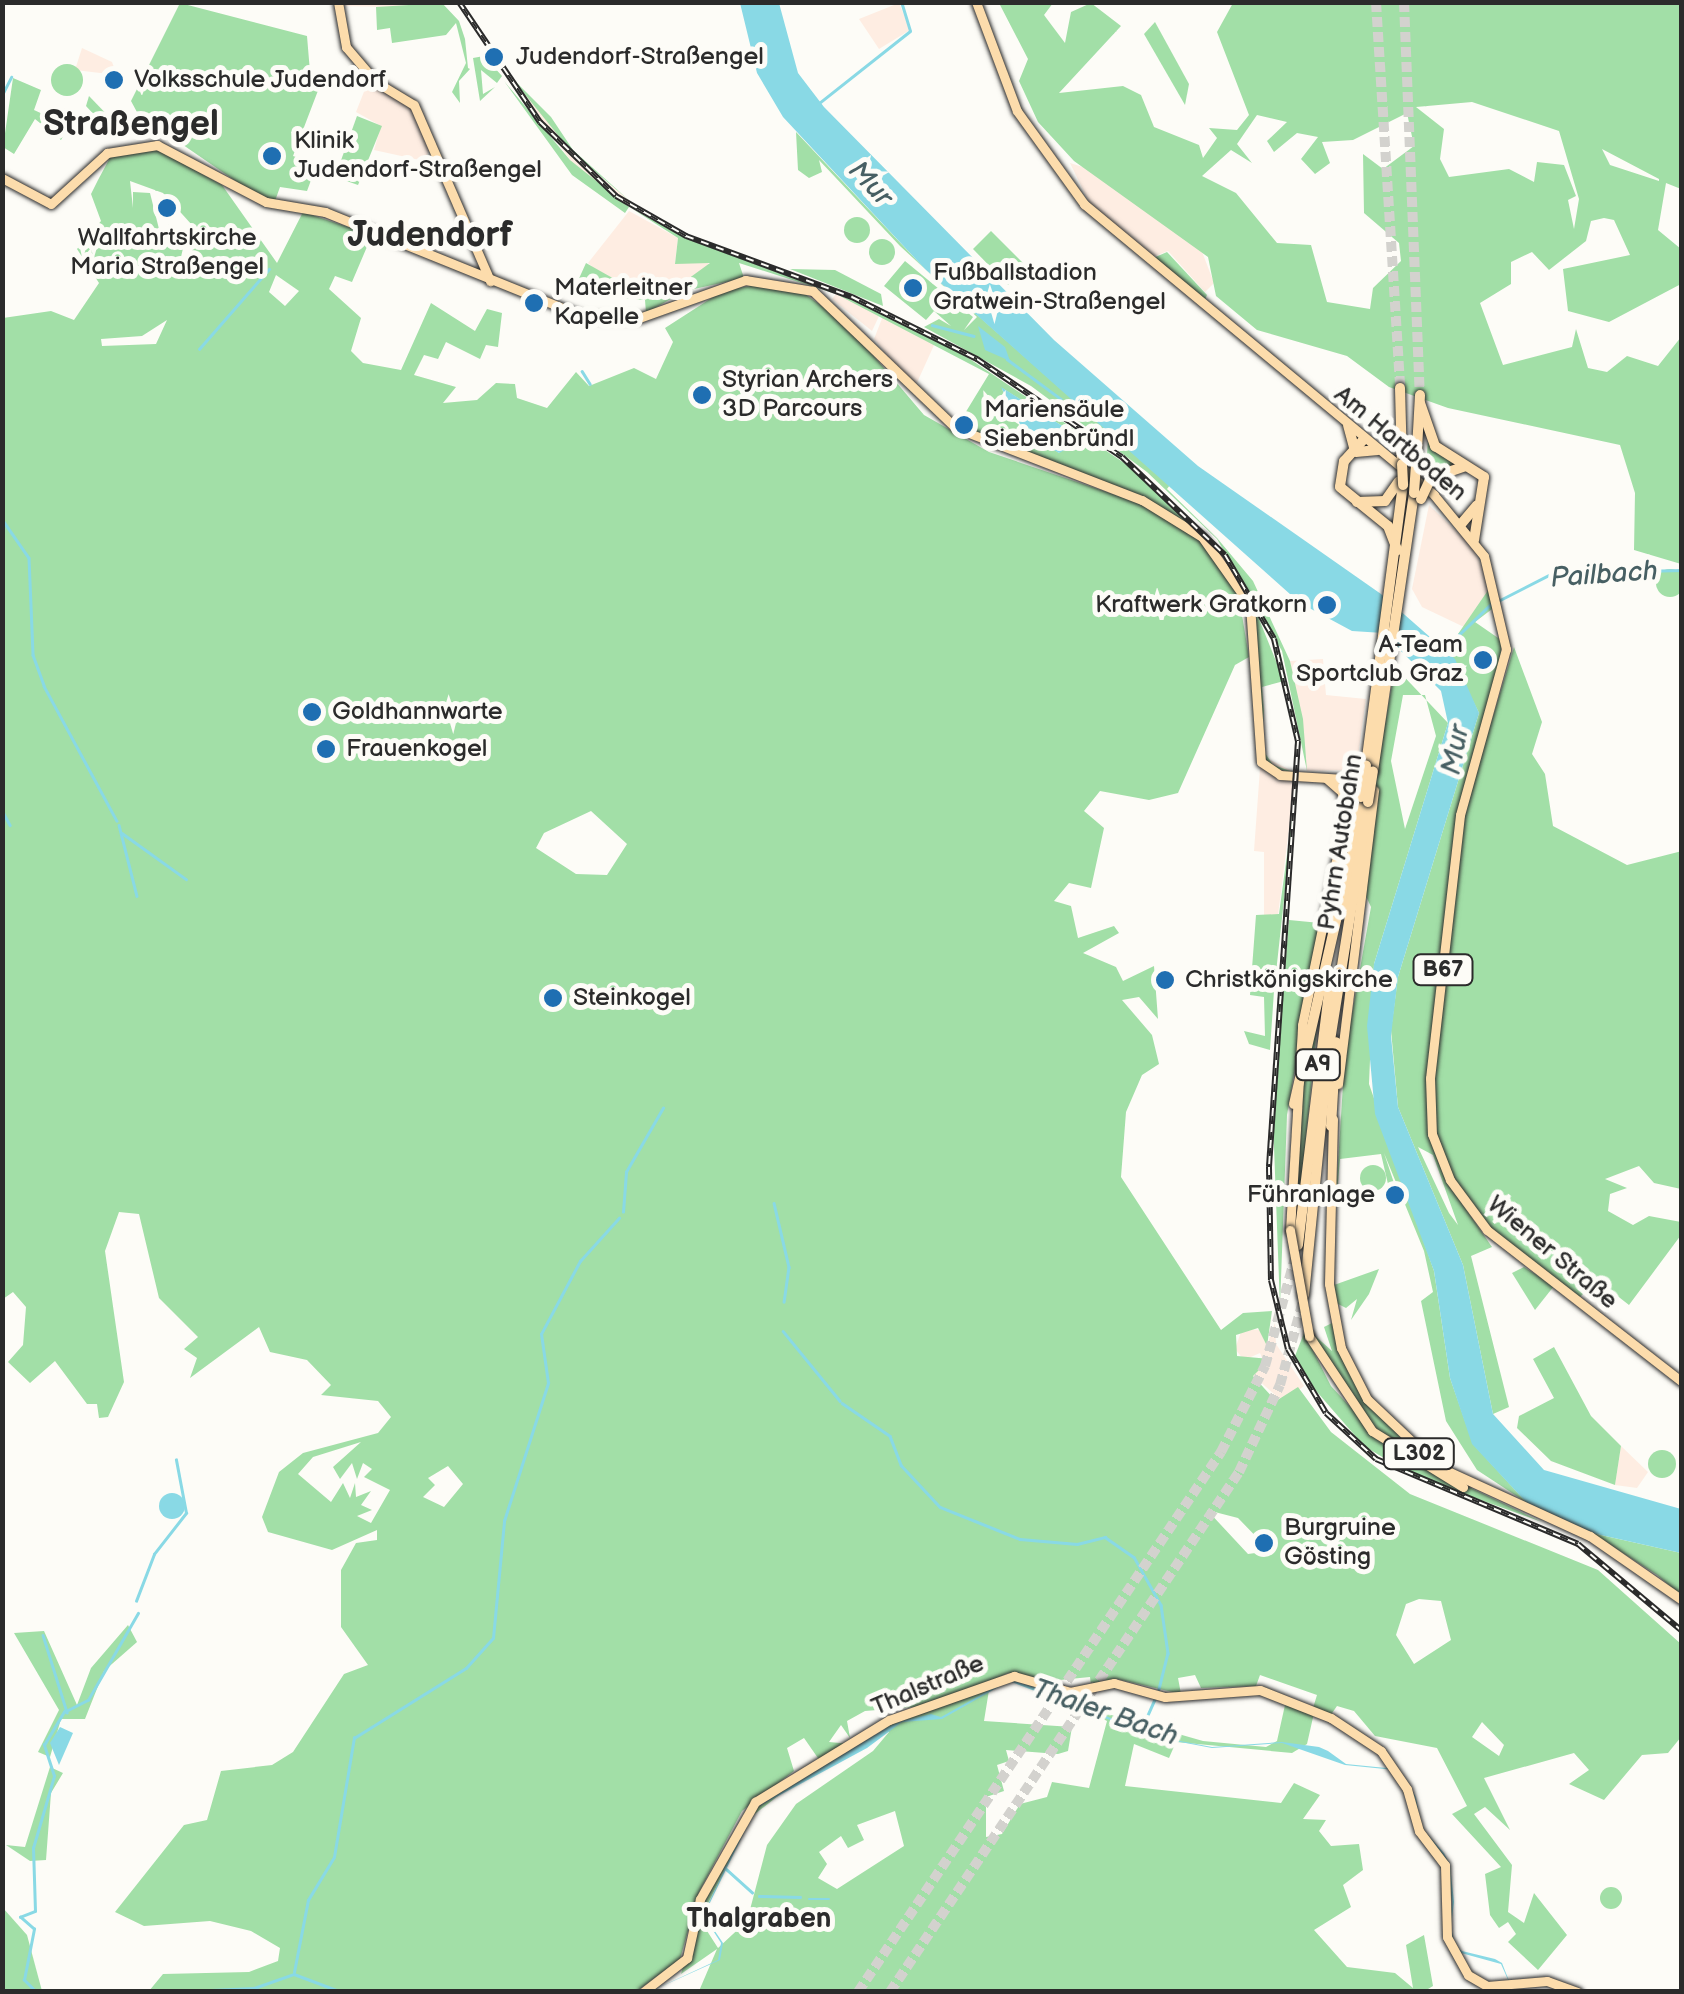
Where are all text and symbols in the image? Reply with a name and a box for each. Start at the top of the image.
place label: Judendorf-Straßengel [516,42,764,72]
marker: Judendorf-Straßengel [481,44,507,70]
place label: Volksschule Judendorf [134,65,388,95]
marker: Volksschule Judendorf [103,69,125,91]
district label: Straßengel [43,104,219,146]
place label: Klinik Judendorf-Straßengel [294,127,542,186]
marker: Klinik Judendorf-Straßengel [259,143,285,169]
water label: Mur [841,154,899,214]
marker: Wallfahrtskirche Maria Straßengel [156,197,178,219]
district label: Judendorf [347,215,513,257]
place label: Wallfahrtskirche Maria Straßengel [70,224,264,283]
place label: Fußballstadion Gratwein-Straßengel [933,259,1166,318]
place label: Materleitner Kapelle [554,274,692,333]
marker: Fußballstadion Gratwein-Straßengel [902,277,924,299]
marker: Materleitner Kapelle [523,292,545,314]
place label: Styrian Archers 3D Parcours [722,366,893,425]
street label: Am Hartboden [1328,380,1472,508]
marker: Styrian Archers 3D Parcours [691,384,713,406]
place label: Mariensäule Siebenbründl [984,396,1134,455]
marker: Mariensäule Siebenbründl [953,414,975,436]
water label: Pailbach [1549,554,1659,596]
place label: Kraftwerk Gratkorn [1095,590,1307,620]
marker: Kraftwerk Gratkorn [1316,594,1338,616]
place label: A-Team Sportclub Graz [1296,631,1463,690]
marker: A-Team Sportclub Graz [1472,649,1494,671]
place label: Goldhannwarte [332,697,502,727]
marker: Goldhannwarte [301,701,323,723]
water label: Mur [1435,722,1477,778]
place label: Frauenkogel [346,734,487,764]
marker: Frauenkogel [315,738,337,760]
street label: Pyhrn Autobahn [1312,752,1370,932]
road number: B67 [1410,953,1476,987]
place label: Christkönigskirche [1185,965,1393,995]
marker: Christkönigskirche [1154,969,1176,991]
place label: Steinkogel [573,983,691,1013]
marker: Steinkogel [542,987,564,1009]
road number: A9 [1293,1048,1343,1082]
place label: Führanlage [1247,1180,1375,1210]
marker: Führanlage [1384,1184,1406,1206]
street label: Wiener Straße [1481,1190,1623,1316]
road number: L302 [1382,1437,1456,1471]
place label: Burgruine Gösting [1284,1514,1396,1573]
marker: Burgruine Gösting [1253,1532,1275,1554]
street label: Thalstraße [867,1649,989,1723]
water label: Thaler Bach [1028,1672,1182,1754]
district label: Thalgraben [687,1902,831,1936]

